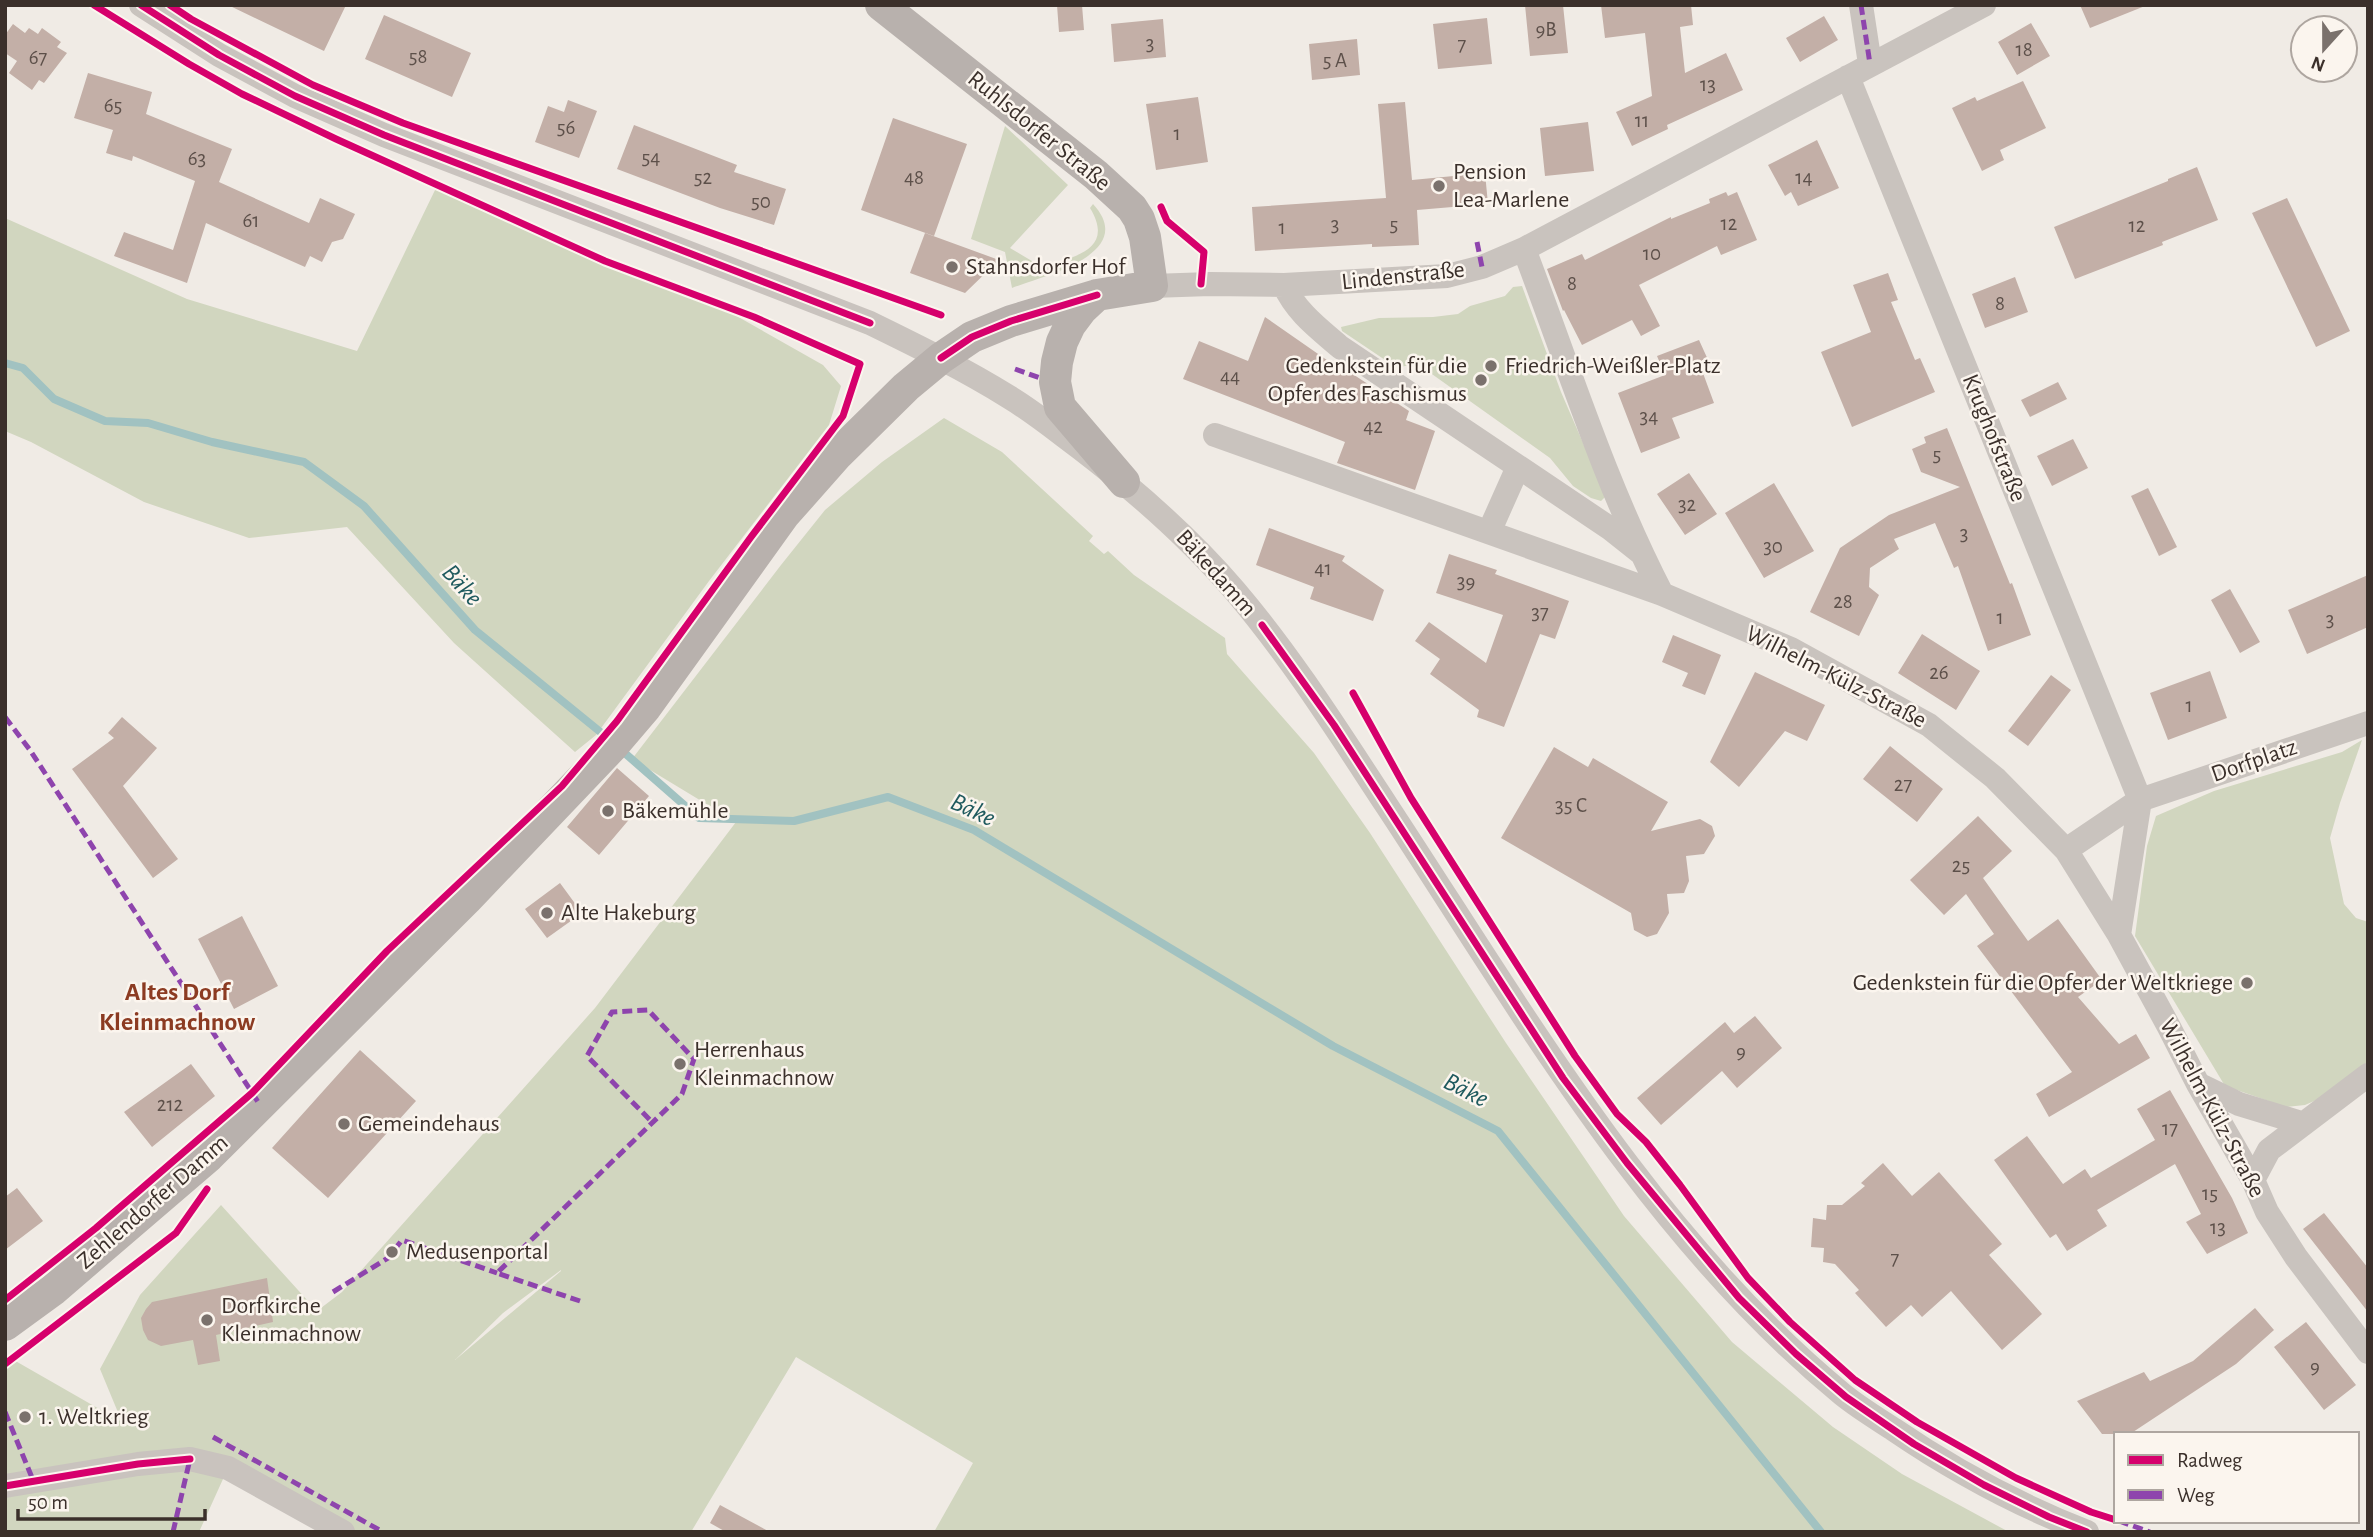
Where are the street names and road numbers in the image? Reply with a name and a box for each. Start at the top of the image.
street label: Ruhlsdorfer Straße [963,66,1115,196]
street label: Lindenstraße [1340,258,1466,294]
street label: Krughofstraße [1958,371,2030,505]
street label: Bäkedamm [1171,525,1261,621]
street label: Wilhelm-Külz-Straße [1742,621,1930,733]
street label: Dorfplatz [2208,735,2300,787]
street label: Wilhelm-Külz-Straße [2155,1015,2269,1201]
street label: Zehlendorfer Damm [73,1130,233,1274]

